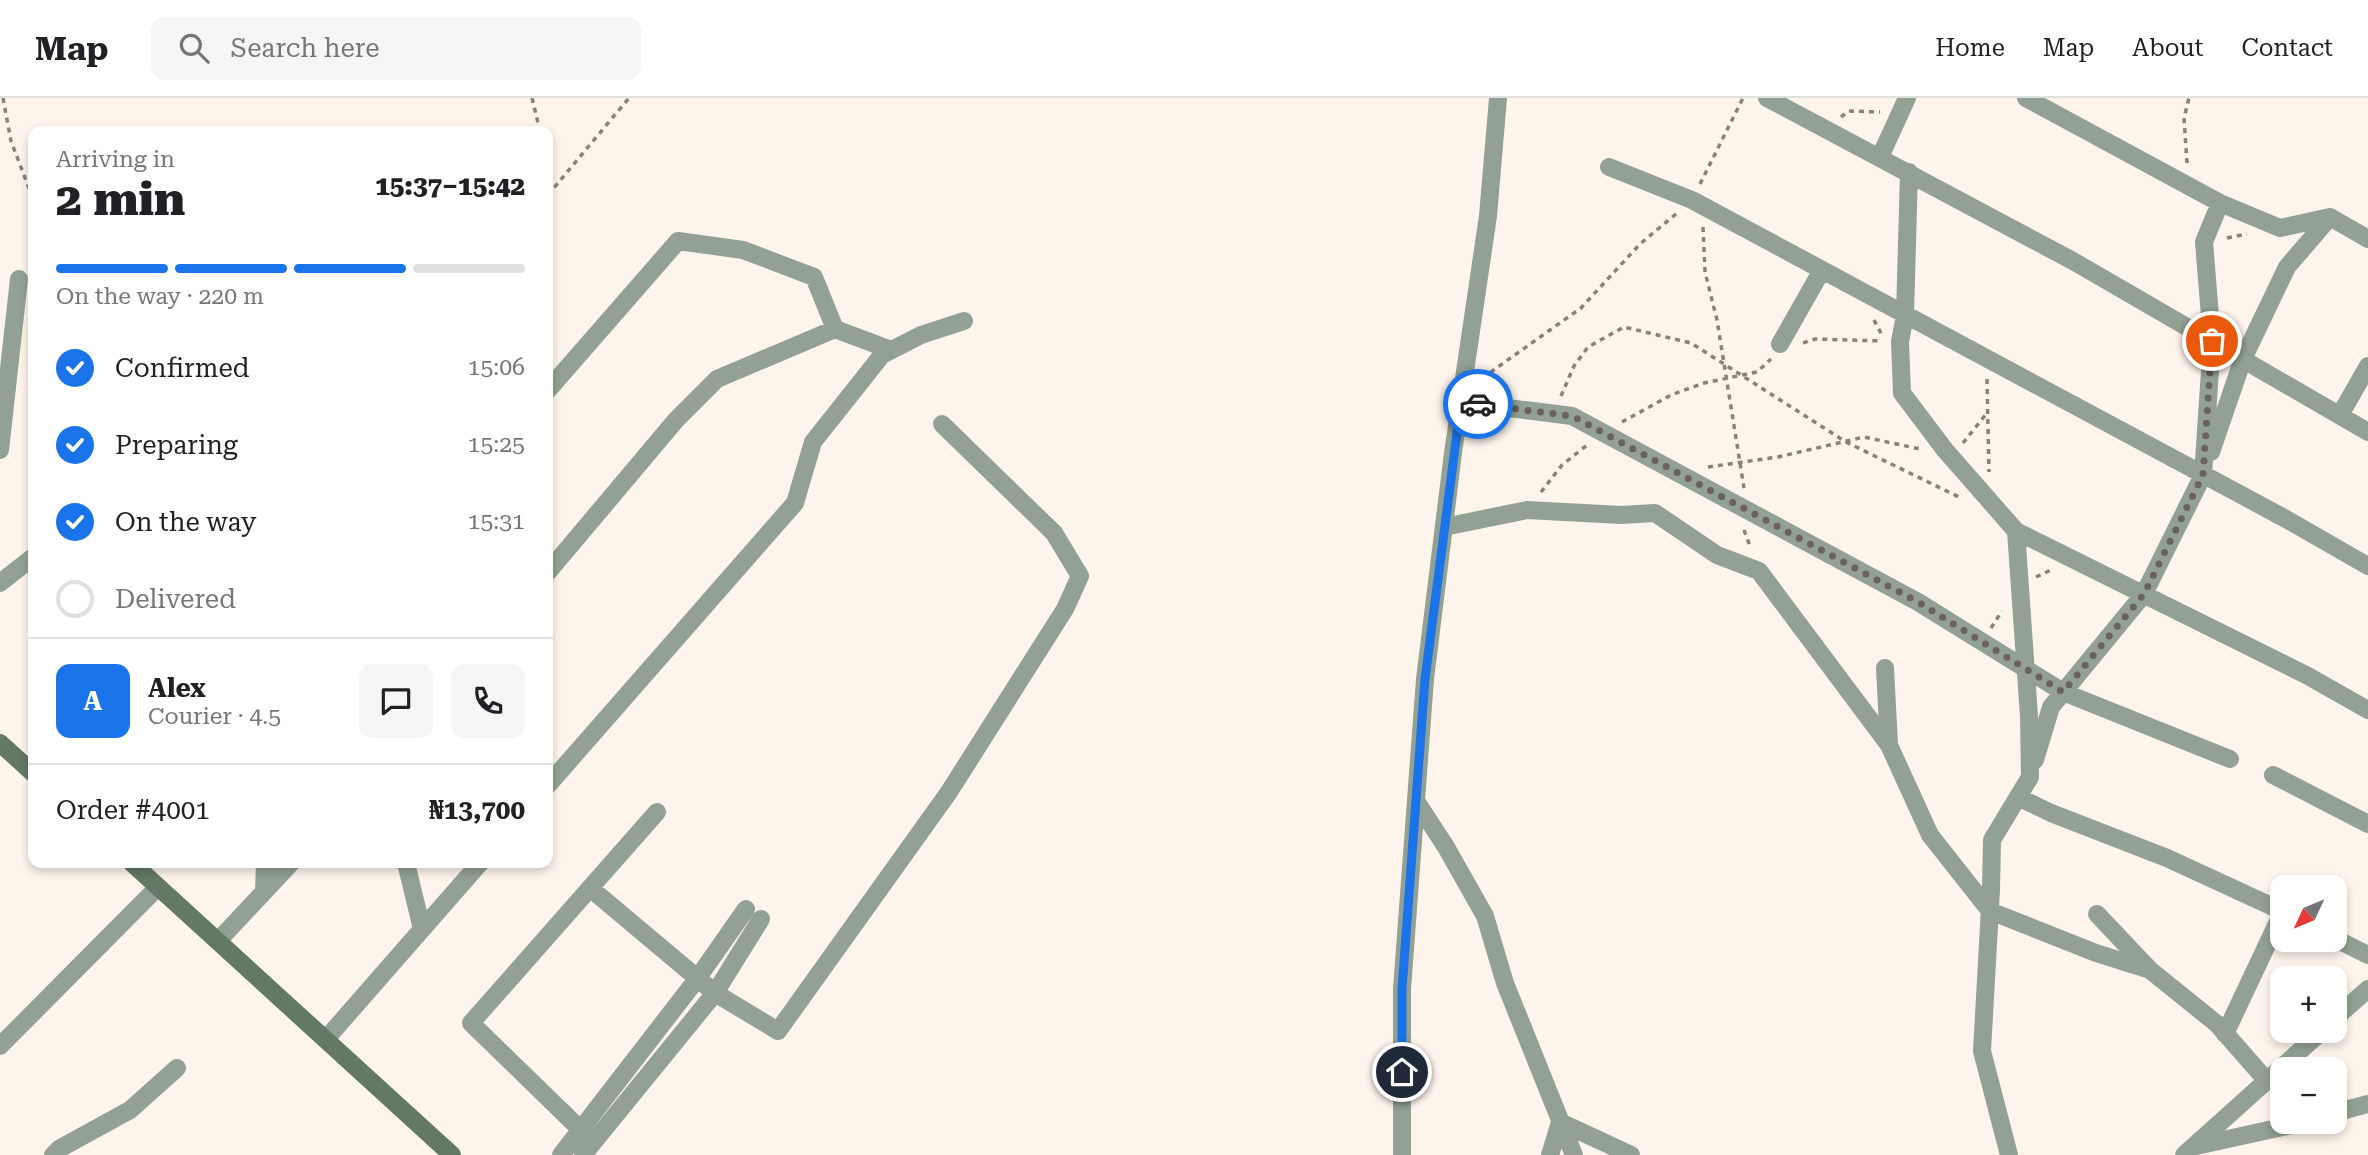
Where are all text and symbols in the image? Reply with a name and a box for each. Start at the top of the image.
search box [151,17,641,80]
text: Map [35,29,109,68]
icon: search [175,29,213,67]
text: Search here [231,33,380,63]
text: Home [1935,34,2005,62]
text: Map [2043,34,2094,62]
text: About [2132,34,2203,62]
text: Contact [2241,34,2333,62]
text: Arriving in [56,146,175,173]
text: 15:37–15:42 [375,171,525,201]
text: 2 min [56,172,185,226]
text: On the way · 220 m [56,283,264,310]
pin [2182,311,2242,371]
icon: bag [2193,322,2231,360]
icon: check [56,349,94,387]
text: Confirmed [115,353,250,383]
text: 15:06 [468,354,525,381]
courier [1443,369,1513,439]
icon: car [1459,385,1497,423]
icon: check [56,426,94,464]
text: Preparing [115,430,238,460]
text: 15:25 [468,431,525,458]
icon: check [56,503,94,541]
text: On the way [115,507,256,537]
text: 15:31 [468,508,525,535]
text: Delivered [115,584,236,614]
button: chat [359,664,433,738]
button: phone [451,664,525,738]
text: Alex [148,673,206,703]
text: A [84,686,102,716]
text: Courier · 4.5 [148,703,281,730]
text: Order #4001 [56,795,210,825]
text: ₦13,700 [429,795,525,825]
north arrow [2270,875,2347,952]
map controls [2270,875,2347,1134]
button: + [2270,966,2347,1043]
pin [1372,1042,1432,1102]
icon: home [1383,1053,1421,1091]
button: − [2270,1057,2347,1134]

